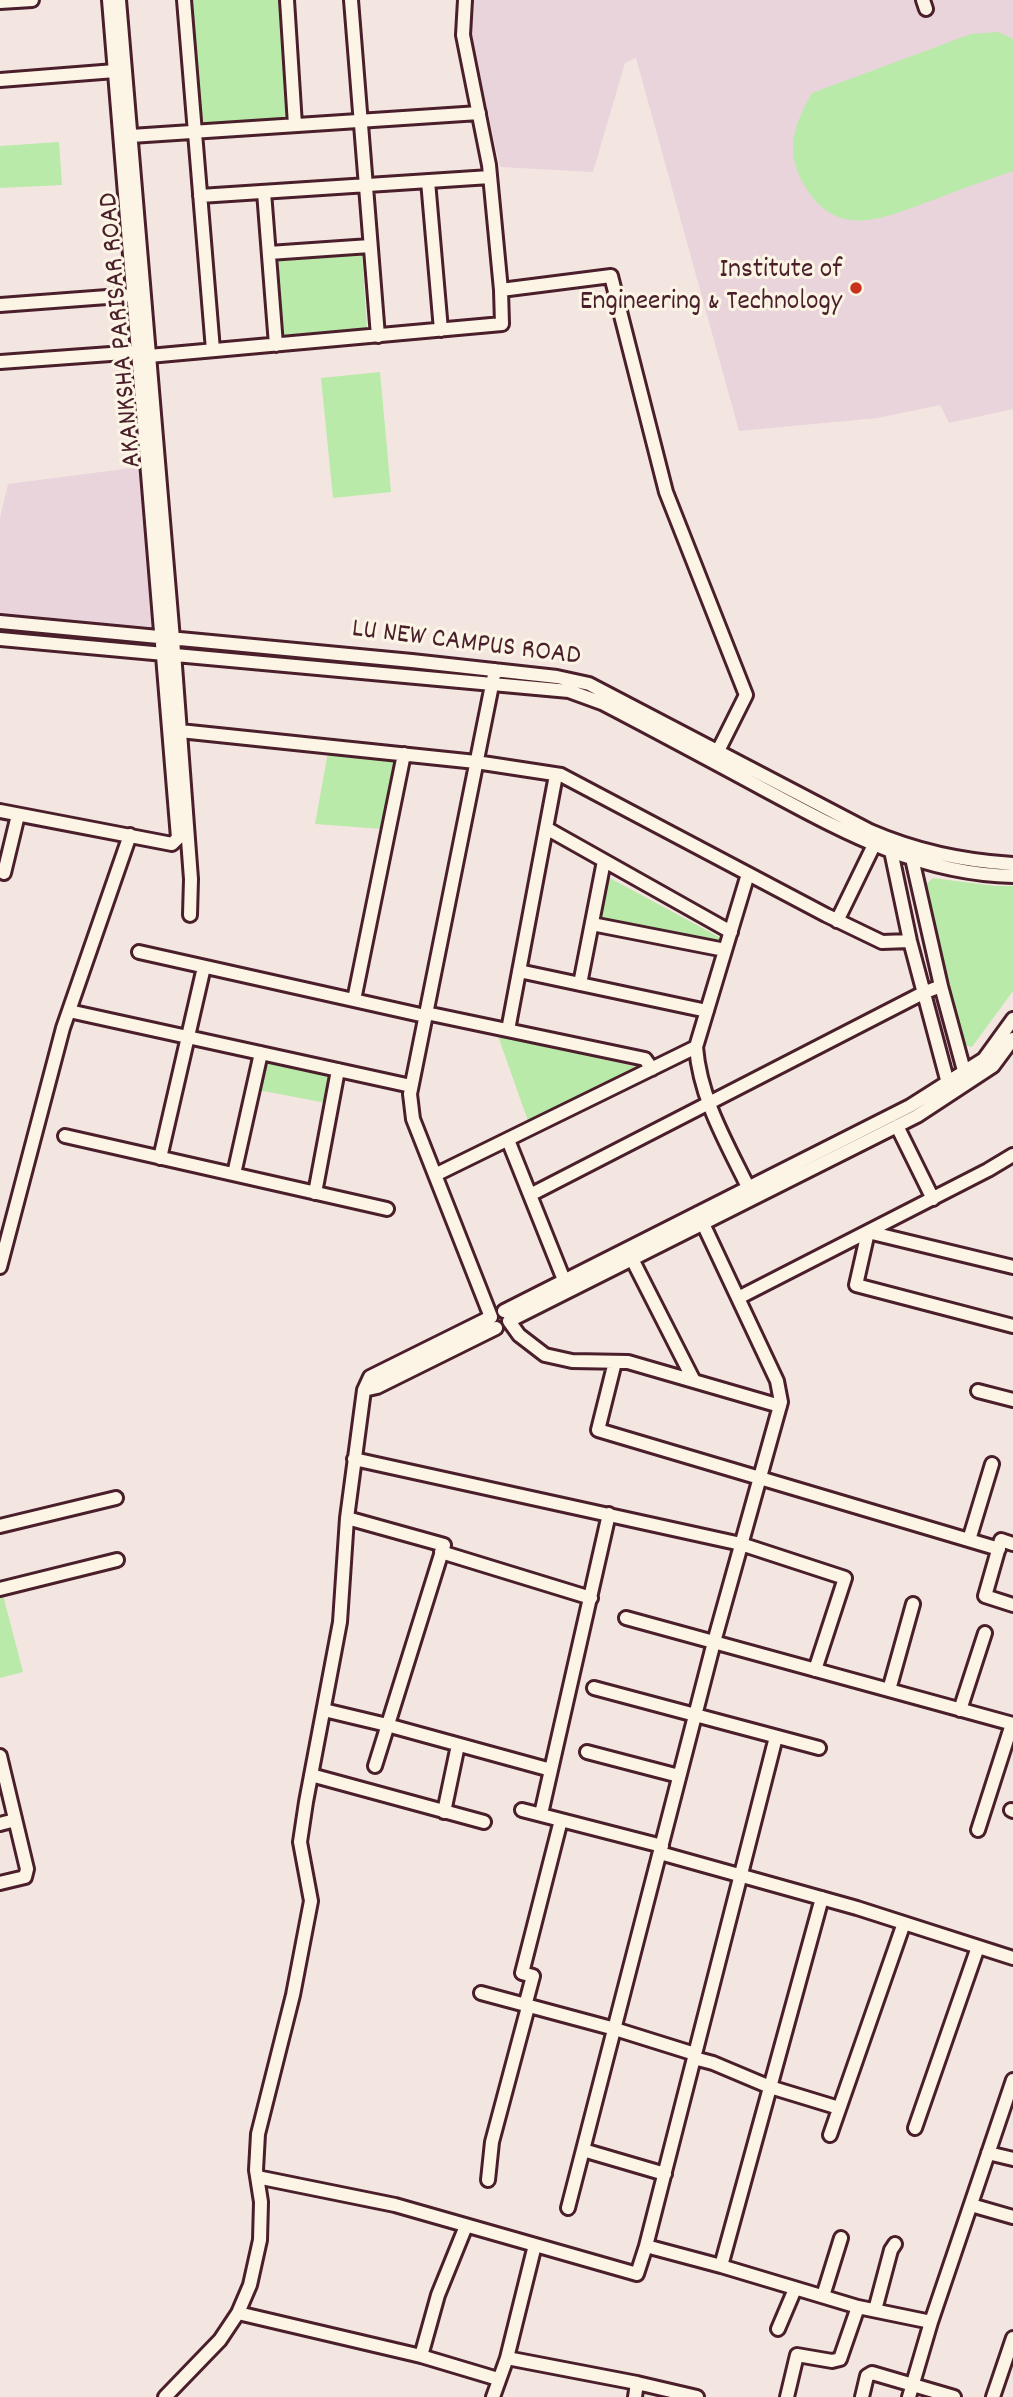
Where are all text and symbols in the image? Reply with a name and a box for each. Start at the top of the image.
street label: AKANKSHA PARISAR ROAD [94,191,152,469]
place label: Institute of Engineering & Technology [580,255,842,321]
marker: Institute of Engineering & Technology [848,280,864,296]
street label: LU NEW CAMPUS ROAD [350,614,582,676]

